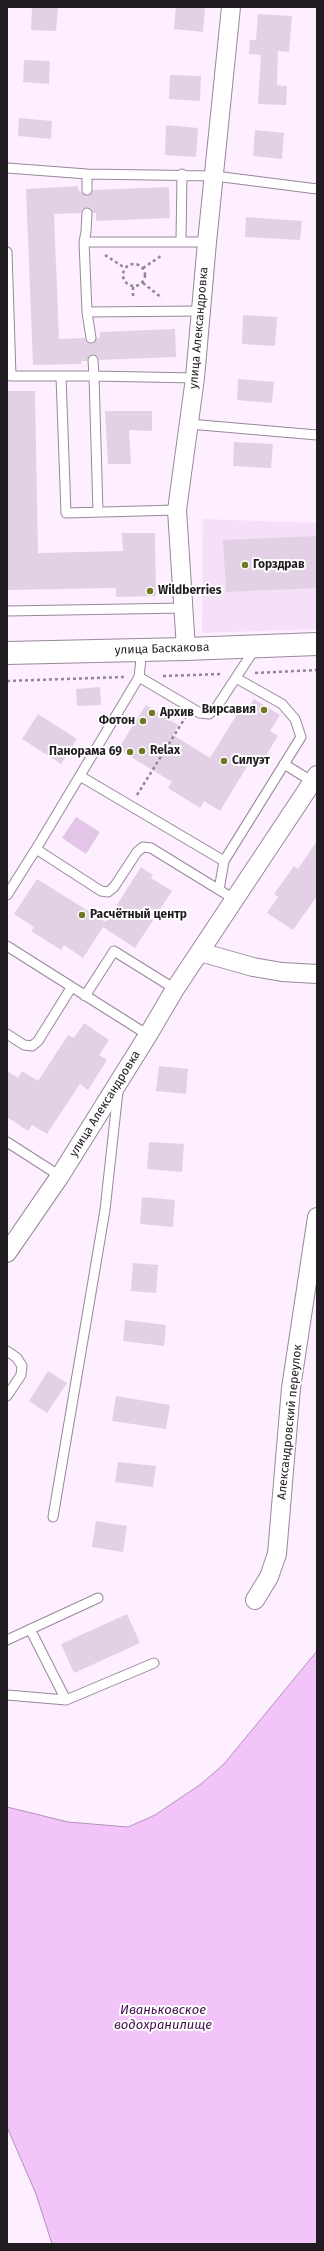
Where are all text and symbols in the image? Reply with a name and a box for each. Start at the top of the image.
street label: улица Александровка [186,266,212,390]
place label: Горздрав [253,558,305,572]
marker: Горздрав [240,560,250,570]
place label: Wildberries [158,584,221,598]
marker: Wildberries [145,586,155,596]
street label: улица Баскакова [114,640,210,658]
place label: Вирсавия [202,703,256,717]
marker: Вирсавия [259,705,269,715]
place label: Архив [160,706,194,720]
marker: Архив [147,708,157,718]
place label: Фотон [99,714,135,728]
marker: Фотон [138,716,148,726]
place label: Relax [150,744,180,758]
place label: Панорама 69 [49,745,122,759]
marker: Relax [137,746,147,756]
marker: Панорама 69 [125,747,135,757]
place label: Силуэт [232,754,270,768]
marker: Силуэт [219,756,229,766]
place label: Расчётный центр [90,908,187,922]
marker: Расчётный центр [77,910,87,920]
street label: улица Александровка [66,1048,144,1160]
street label: Александровский переулок [275,1344,305,1500]
water label: Иваньковское водохранилище [114,2002,212,2033]

